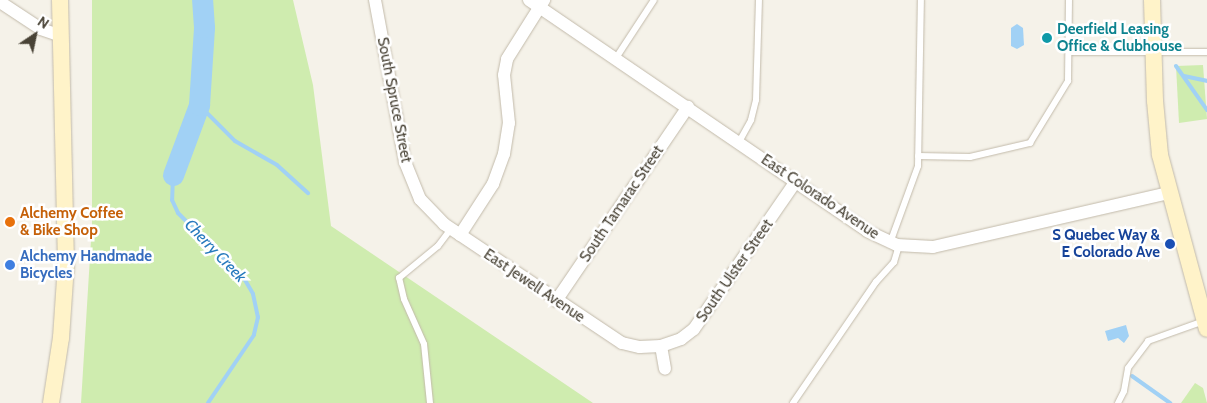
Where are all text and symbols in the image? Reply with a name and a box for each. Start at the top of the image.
north arrow [10,10,60,60]
text: N [34,12,53,33]
place label: Deerfield Leasing Office & Clubhouse [1057,20,1182,55]
marker: Deerfield Leasing Office & Clubhouse [1041,32,1053,44]
street label: South Spruce Street [373,36,415,164]
street label: South Tamarac Street [576,142,668,266]
street label: East Colorado Avenue [758,151,882,243]
place label: Alchemy Coffee & Bike Shop [20,204,123,239]
water label: Cherry Creek [180,215,250,287]
marker: Alchemy Coffee & Bike Shop [4,216,16,228]
street label: South Ulster Street [693,216,777,326]
place label: S Quebec Way & E Colorado Ave [1052,226,1160,261]
marker: S Quebec Way & E Colorado Ave [1164,238,1176,250]
street label: East Jewell Avenue [480,246,588,326]
place label: Alchemy Handmade Bicycles [20,247,152,282]
marker: Alchemy Handmade Bicycles [4,259,16,271]

